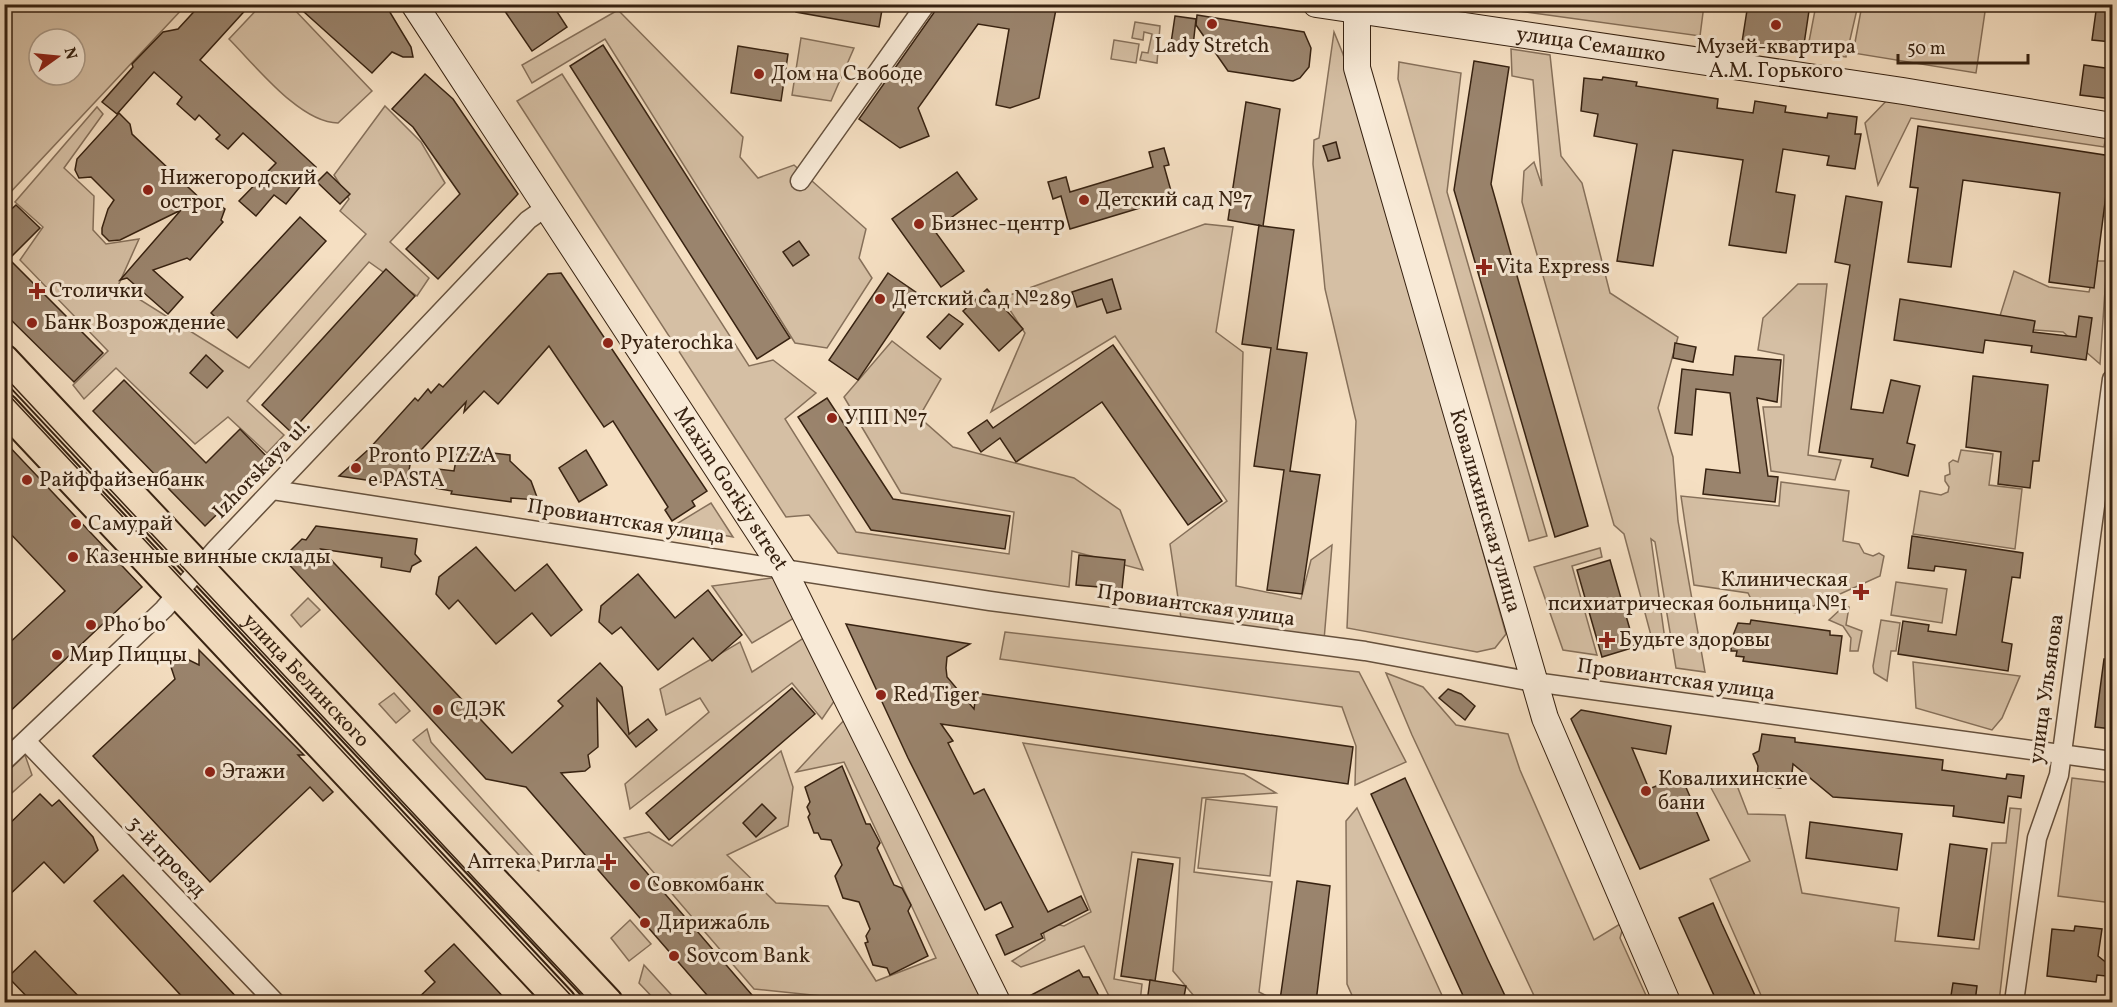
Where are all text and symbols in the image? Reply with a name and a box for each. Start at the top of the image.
marker: Lady Stretch [1205,17,1219,31]
marker: Музей-квартира А.М. Горького [1769,18,1783,32]
street label: улица Семашко [1514,19,1668,70]
north arrow [27,27,87,87]
scale bar [1898,27,2028,65]
place label: Lady Stretch [1154,32,1270,61]
place label: Музей-квартира А.М. Горького [1696,33,1856,86]
text: 50 m [1907,37,1946,62]
text: N [57,45,82,62]
place label: Дом на Свободе [771,60,923,89]
marker: Дом на Свободе [752,67,766,81]
place label: Нижегородский острог [160,164,317,217]
marker: Нижегородский острог [141,183,155,197]
place label: Детский сад №7 [1096,186,1253,215]
marker: Детский сад №7 [1077,193,1091,207]
place label: Бизнес-центр [931,210,1065,239]
marker: Бизнес-центр [912,217,926,231]
place label: Vita Express [1496,253,1610,282]
marker: Vita Express [1477,260,1491,274]
place label: Столички [49,277,143,306]
marker: Столички [30,284,44,298]
place label: Детский сад №289 [892,285,1071,314]
marker: Детский сад №289 [873,292,887,306]
place label: Банк Возрождение [44,309,226,338]
marker: Банк Возрождение [25,316,39,330]
place label: Pyaterochka [620,329,734,358]
marker: Pyaterochka [601,336,615,350]
street label: Maxim Gorkiy street [666,401,795,576]
place label: УПП №7 [844,404,928,433]
street label: Ковалихинская улица [1442,406,1528,616]
marker: УПП №7 [825,411,839,425]
street label: Izhorskaya ul. [206,412,318,526]
place label: Pronto PIZZA e PASTA [368,442,496,495]
marker: Pronto PIZZA e PASTA [349,461,363,475]
place label: Райффайзенбанк [39,466,204,495]
marker: Райффайзенбанк [20,473,34,487]
street label: Провиантская улица [525,492,727,552]
place label: Самурай [88,510,173,539]
marker: Самурай [69,517,83,531]
place label: Казенные винные склады [85,543,331,572]
marker: Казенные винные склады [66,550,80,564]
place label: Клиническая психиатрическая больница №1 [1548,566,1848,619]
street label: Провиантская улица [1095,578,1297,634]
marker: Клиническая психиатрическая больница №1 [1852,583,1870,601]
street label: улица Белинского [236,607,376,754]
place label: Pho bo [103,611,166,640]
street label: улица Ульянова [2022,612,2072,766]
marker: Pho bo [84,618,98,632]
place label: Будьте здоровы [1619,626,1770,655]
marker: Будьте здоровы [1600,633,1614,647]
place label: Мир Пиццы [69,641,187,670]
marker: Мир Пиццы [50,648,64,662]
street label: Провиантская улица [1575,652,1777,708]
place label: Red Tiger [893,681,980,710]
marker: Red Tiger [874,688,888,702]
place label: СДЭК [450,696,506,725]
marker: СДЭК [431,703,445,717]
place label: Этажи [222,758,285,787]
marker: Этажи [203,765,217,779]
place label: Ковалихинские бани [1658,765,1808,818]
marker: Ковалихинские бани [1639,784,1653,798]
street label: 3-й проезд [120,810,212,904]
place label: Аптека Ригла [467,848,596,877]
marker: Аптека Ригла [601,855,615,869]
place label: Совкомбанк [647,871,764,900]
marker: Совкомбанк [628,878,642,892]
place label: Дирижабль [657,909,770,938]
marker: Дирижабль [638,916,652,930]
place label: Sovcom Bank [686,942,811,971]
marker: Sovcom Bank [667,949,681,963]

